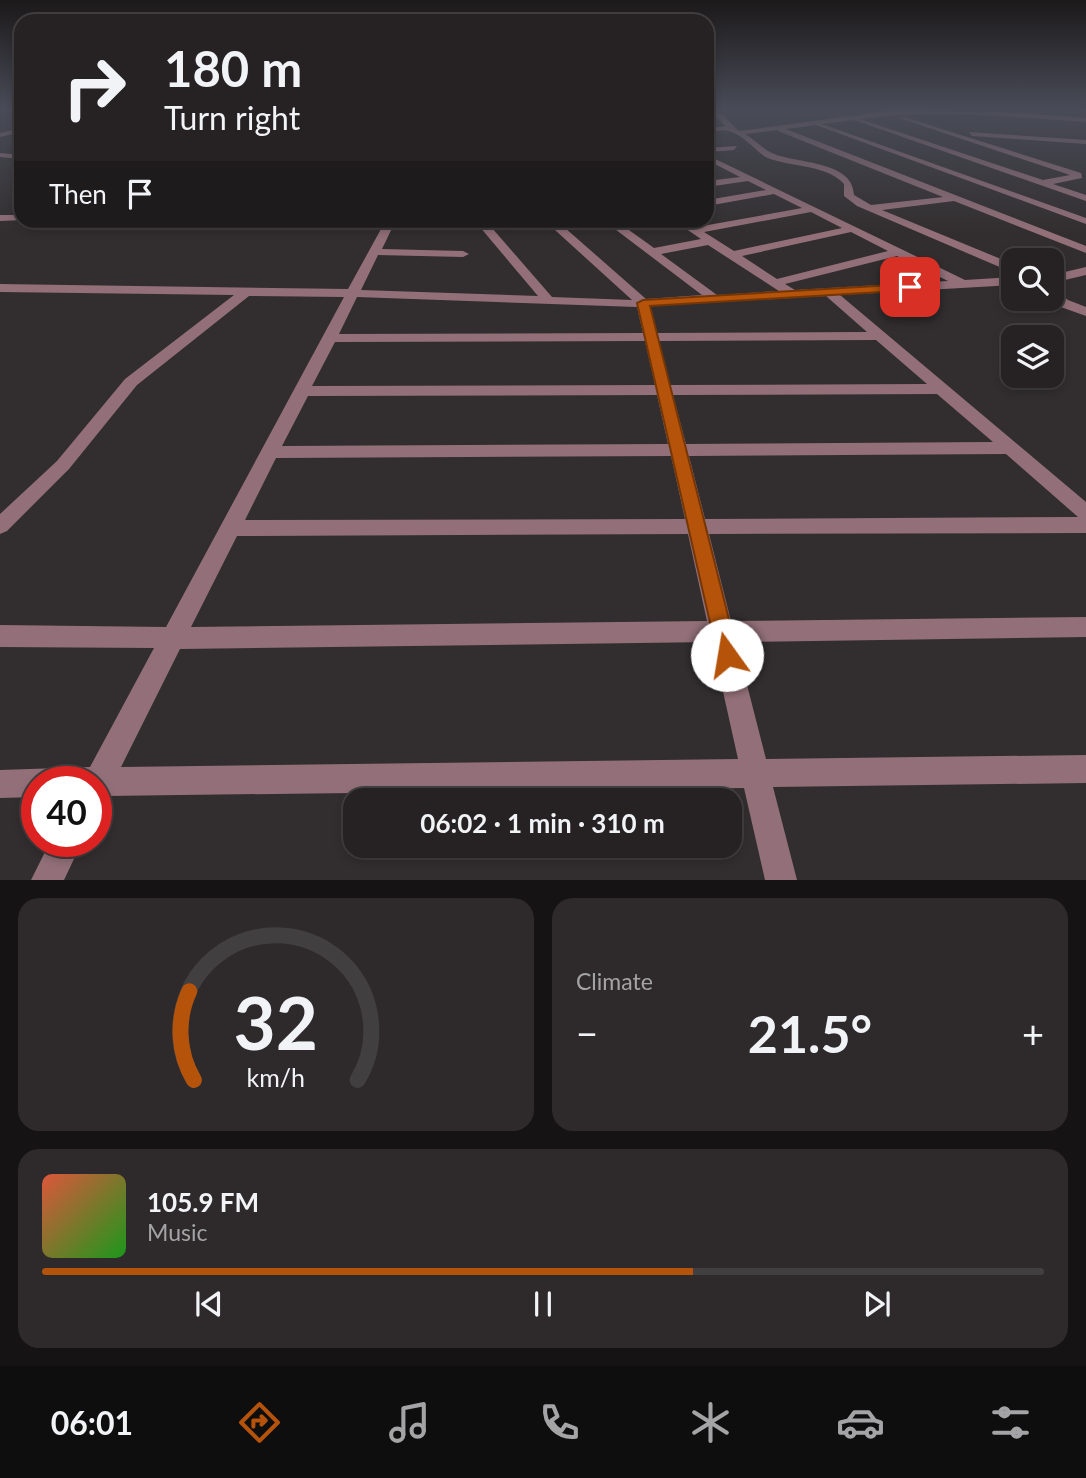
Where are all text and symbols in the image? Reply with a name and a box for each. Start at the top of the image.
text: 180 m [164,39,302,97]
icon: right [49,42,140,133]
text: Turn right [164,98,300,137]
icon: arrive [121,175,159,213]
text: Then [49,178,107,210]
map controls [1001,248,1064,388]
button: search [1001,248,1064,311]
pin [880,257,940,317]
icon: arrive [891,268,929,306]
button: layers [1001,325,1064,388]
position arrow [690,618,764,692]
speed limit sign: 40 [21,766,112,857]
text: 06:02 · 1 min · 310 m [420,807,665,839]
text: Climate [576,967,653,995]
text: 32 [234,979,318,1067]
text: 21.5° [748,1002,872,1064]
text: − [576,1010,598,1056]
text: + [1022,1010,1044,1056]
text: km/h [247,1062,305,1092]
text: 105.9 FM [147,1186,259,1218]
text: Music [147,1218,207,1246]
icon: previous [190,1285,228,1323]
icon: pause [524,1285,562,1323]
icon: next [858,1285,896,1323]
icon: directions [235,1398,284,1447]
icon: music [385,1398,434,1447]
icon: phone [535,1398,584,1447]
icon: climate [686,1398,735,1447]
icon: car [836,1398,885,1447]
icon: filters [986,1398,1035,1447]
text: 06:01 [51,1403,133,1442]

